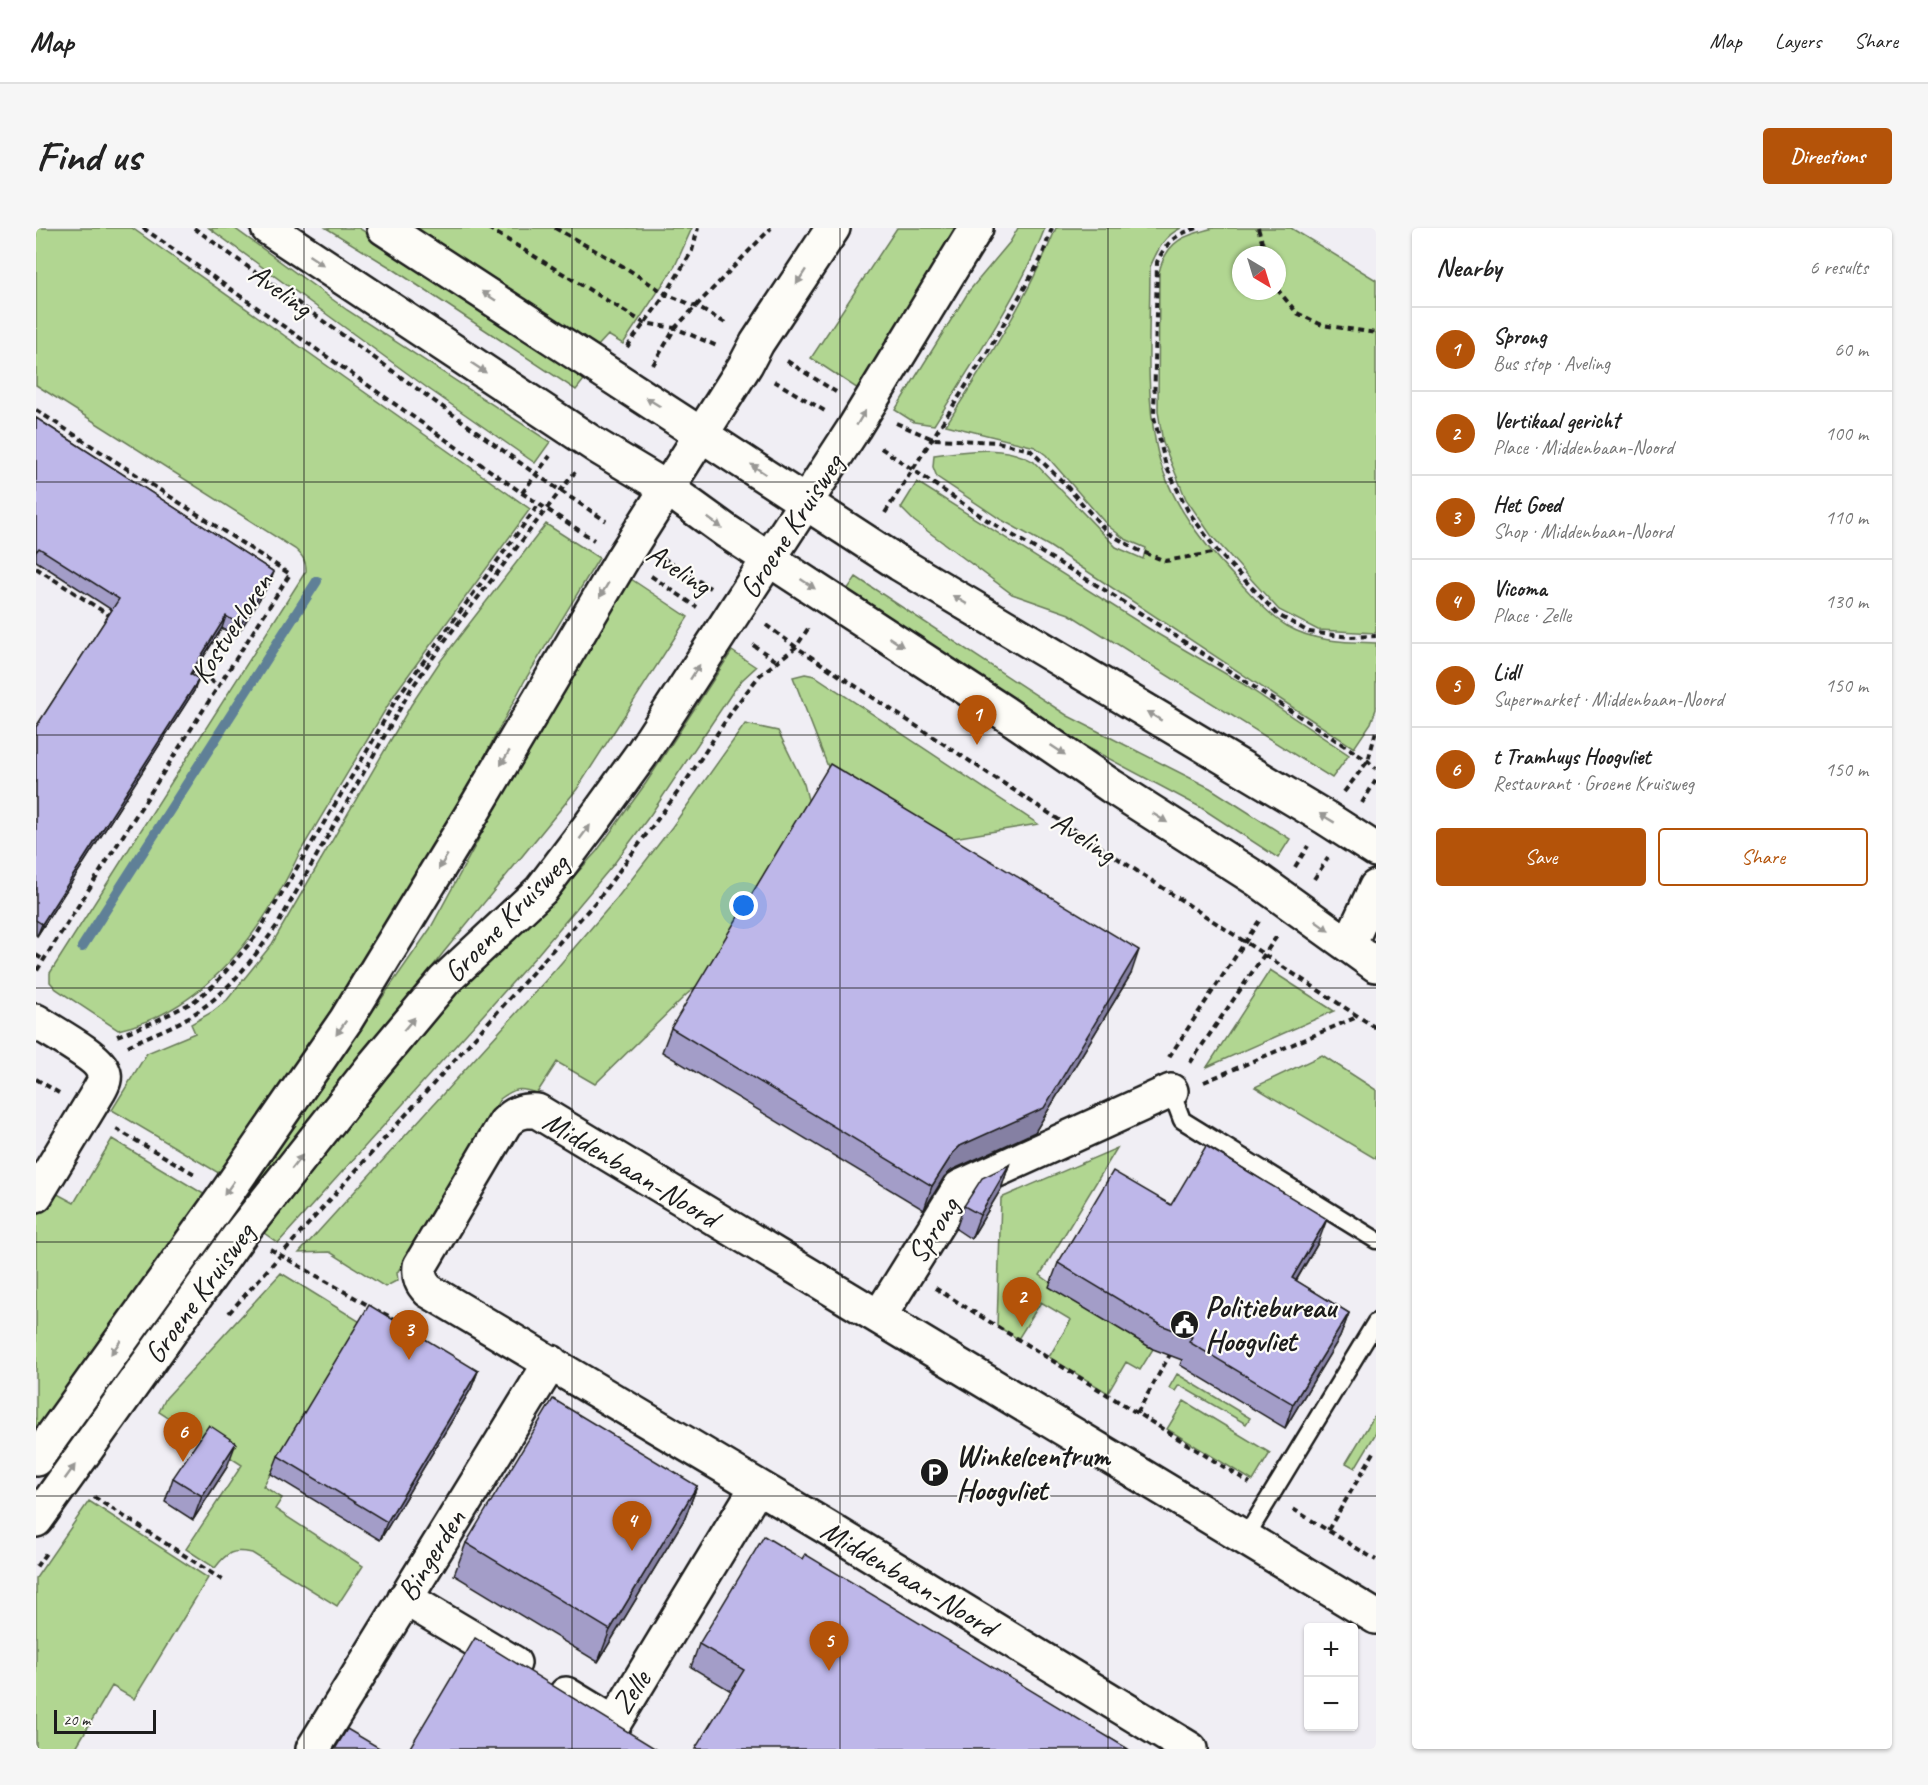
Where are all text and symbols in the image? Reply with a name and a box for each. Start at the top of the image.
text: Map [30,24,73,59]
text: Map [1709,28,1742,54]
text: Layers [1775,28,1821,54]
text: Share [1854,28,1898,54]
button: Directions [1763,128,1892,184]
text: Find us [36,130,141,183]
north arrow [1232,246,1286,300]
text: Nearby [1436,251,1501,284]
street label: Aveling [242,254,321,327]
one-way arrow [308,255,325,266]
text: 6 results [1809,255,1868,280]
one-way arrow [796,269,807,285]
one-way arrow [481,291,497,302]
text: Sprong [1493,323,1546,351]
text: 1 [1451,337,1460,362]
text: 60 m [1834,337,1868,362]
text: Bus stop · Aveling [1493,351,1610,376]
one-way arrow [471,362,487,373]
one-way arrow [644,397,661,408]
text: Vertikaal gericht [1493,407,1620,435]
one-way arrow [855,410,866,426]
text: 2 [1451,421,1460,446]
text: 100 m [1825,421,1868,446]
text: Place · Middenbaan-Noord [1493,435,1673,460]
street label: Groene Kruisweg [730,445,853,605]
one-way arrow [749,464,766,475]
text: Het Goed [1493,491,1561,519]
text: 3 [1451,505,1460,530]
text: 110 m [1825,505,1868,530]
one-way arrow [706,517,722,529]
text: Shop · Middenbaan-Noord [1493,519,1672,544]
street label: Aveling [640,534,720,605]
street label: Kostverloren [181,564,282,691]
text: Vicoma [1493,575,1547,603]
one-way arrow [799,578,815,590]
one-way arrow [599,582,610,598]
text: 4 [1451,589,1460,614]
text: 130 m [1825,589,1868,614]
one-way arrow [952,595,968,606]
text: Place · Zelle [1493,603,1571,628]
one-way arrow [887,636,903,648]
text: Lidl [1493,659,1520,687]
one-way arrow [689,664,701,680]
text: 5 [1451,673,1460,698]
text: 150 m [1825,673,1868,698]
text: Supermarket · Middenbaan-Noord [1493,687,1723,712]
pin: 1 [958,696,996,745]
one-way arrow [1146,710,1162,721]
text: t Tramhuys Hoogvliet [1493,743,1651,771]
one-way arrow [1050,744,1066,755]
one-way arrow [500,750,510,767]
text: 6 [1451,757,1460,782]
text: 150 m [1825,757,1868,782]
text: Restaurant · Groene Kruisweg [1493,771,1694,796]
street label: Aveling [1045,802,1125,873]
one-way arrow [1152,812,1168,823]
one-way arrow [1319,813,1335,824]
one-way arrow [578,825,590,840]
button: Save [1436,828,1646,886]
button: Share [1658,828,1868,886]
street label: Groene Kruisweg [435,844,579,990]
one-way arrow [437,854,448,870]
your location [729,891,758,920]
one-way arrow [1314,920,1330,932]
one-way arrow [402,1017,415,1032]
one-way arrow [335,1020,347,1036]
street label: Middenbaan-Noord [536,1102,729,1238]
one-way arrow [290,1155,302,1170]
one-way arrow [223,1180,235,1196]
street label: Sprong [898,1188,969,1270]
street label: Groene Kruisweg [135,1213,264,1371]
pin: 2 [1002,1278,1042,1327]
place label: Politiebureau Hoogvliet [1205,1288,1339,1360]
public building icon: Politiebureau Hoogvliet [1168,1308,1200,1340]
pin: 3 [390,1310,428,1360]
one-way arrow [110,1339,122,1355]
pin: 6 [164,1412,202,1462]
place label: Winkelcentrum Hoogvliet [956,1437,1111,1509]
parking icon: Winkelcentrum Hoogvliet [919,1457,951,1489]
one-way arrow [64,1465,76,1481]
street label: Bingerden [388,1502,474,1608]
pin: 4 [612,1502,652,1551]
street label: Middenbaan-Noord [814,1511,1007,1647]
pin: 5 [810,1622,848,1671]
map controls [1304,1623,1358,1731]
button: + [1304,1623,1358,1677]
street label: Zelle [603,1661,660,1721]
button: − [1304,1677,1358,1731]
scale bar [54,1707,156,1734]
text: 20 m [63,1710,90,1730]

